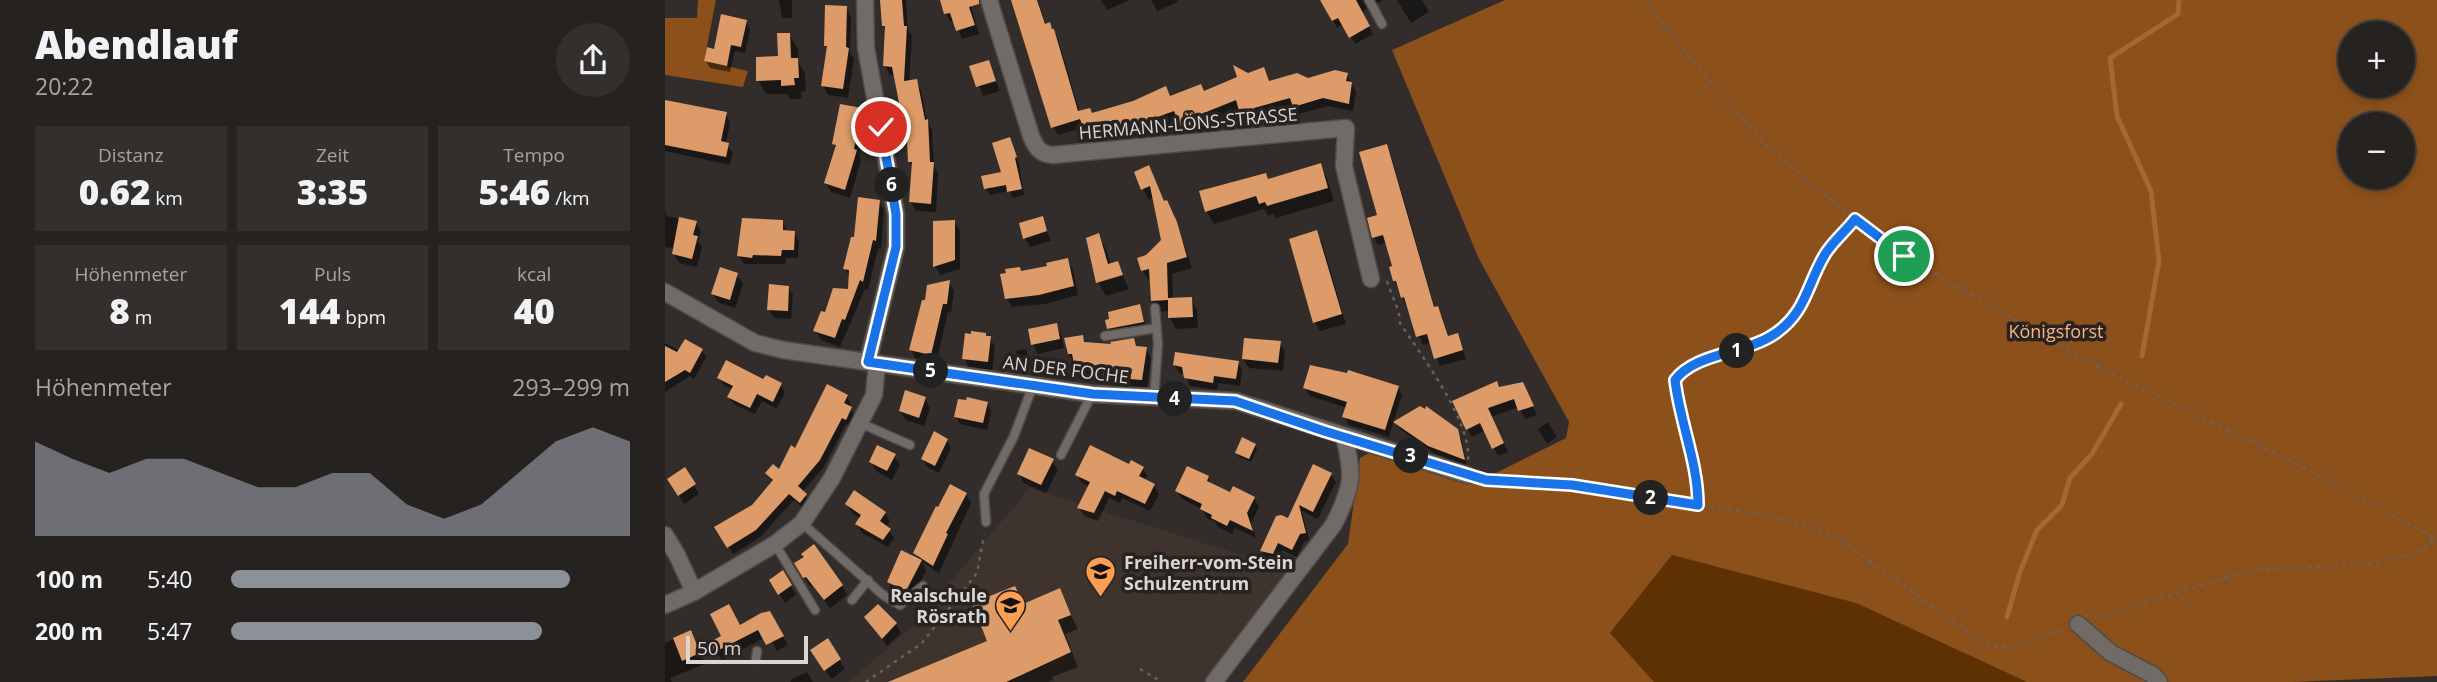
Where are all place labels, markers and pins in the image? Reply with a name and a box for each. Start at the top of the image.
pin [851,97,911,157]
pin: 6 [875,168,909,202]
pin [1874,226,1934,286]
pin: 1 [1719,334,1755,368]
pin: 5 [913,354,949,388]
pin: 4 [1157,382,1193,416]
pin: 3 [1393,438,1429,474]
pin: 2 [1633,480,1669,516]
place label: Freiherr-vom-Stein Schulzentrum [1124,550,1293,595]
school or university icon: Freiherr-vom-Stein Schulzentrum [1084,555,1118,599]
place label: Realschule Rösrath [890,583,987,628]
school or university icon: Realschule Rösrath [993,588,1027,632]

